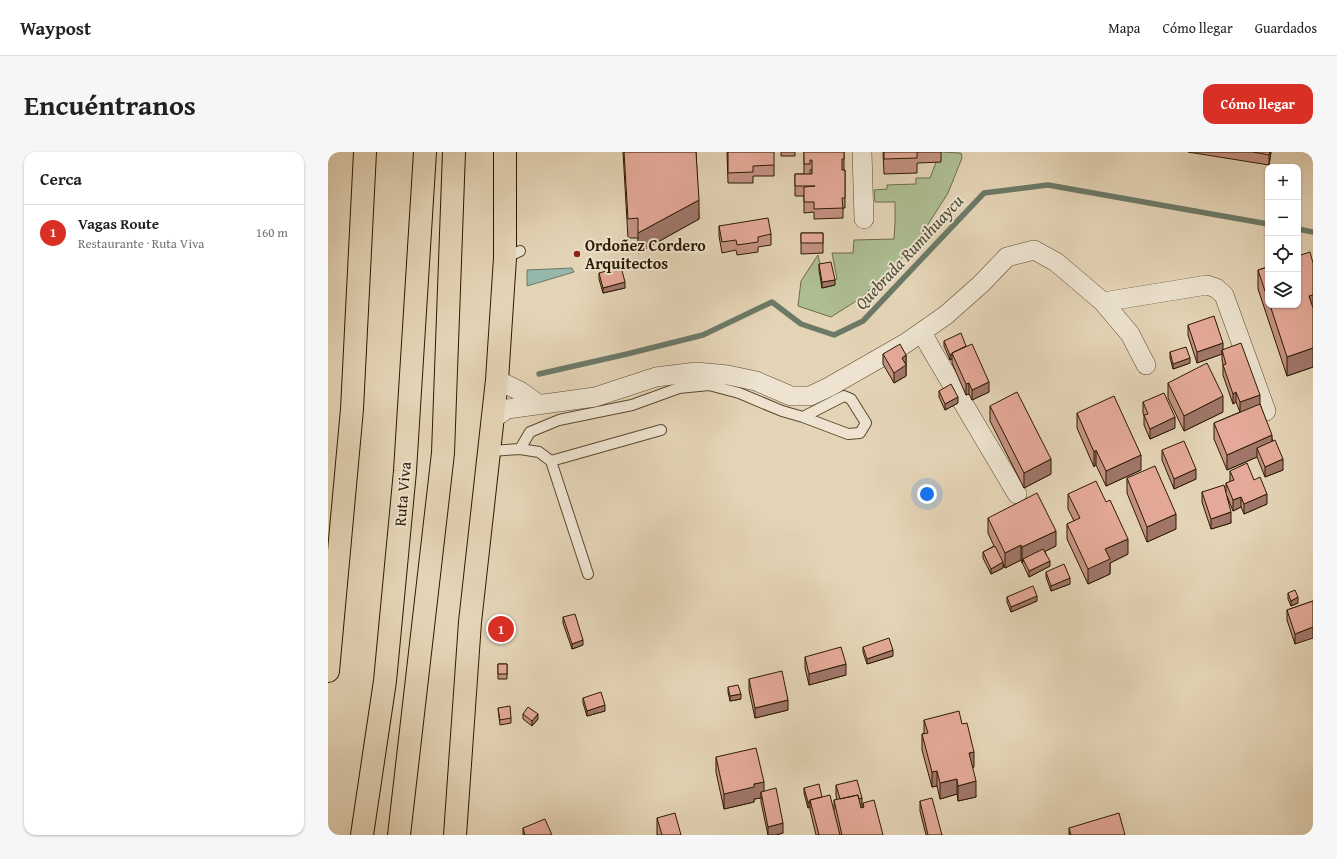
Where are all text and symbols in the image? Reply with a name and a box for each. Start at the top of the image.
text: Waypost [20,14,91,42]
text: Mapa [1108,18,1140,38]
text: Cómo llegar [1162,18,1233,38]
text: Guardados [1255,18,1317,38]
text: Encuéntranos [24,84,196,125]
button: Cómo llegar [1203,84,1313,124]
map controls [1265,164,1301,308]
button: + [1265,164,1301,200]
text: Cerca [40,166,82,191]
water label: Quebrada Rumihuaycu [849,188,969,315]
button: − [1265,200,1301,236]
text: Vagas Route [78,213,159,234]
text: 1 [50,223,56,242]
text: 160 m [256,223,288,242]
place label: Ordoñez Cordero Arquitectos [585,233,706,275]
text: Restaurante · Ruta Viva [78,234,204,253]
button: locate [1265,236,1301,272]
marker: Ordoñez Cordero Arquitectos [572,249,582,259]
button: layers [1265,272,1301,308]
street label: Ruta Viva [387,460,417,527]
your location [917,484,937,504]
pin: 1 [488,614,514,644]

